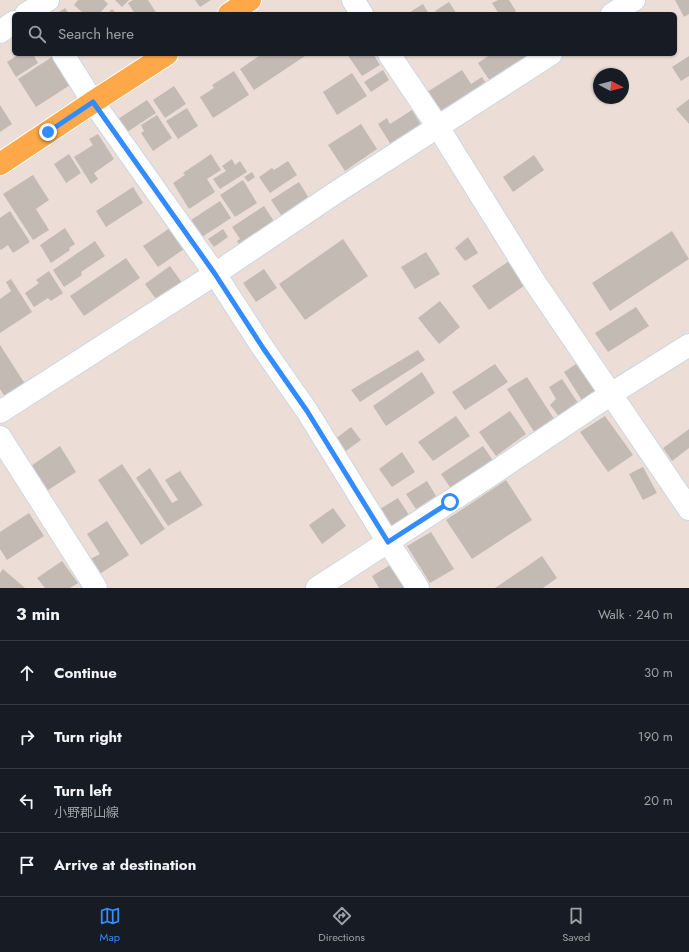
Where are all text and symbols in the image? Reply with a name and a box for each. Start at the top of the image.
search box [12,12,677,56]
icon: search [26,23,48,45]
text: Search here [58,23,134,45]
north arrow [593,68,629,104]
route end [39,123,57,141]
route start [441,493,459,511]
text: 3 min [16,602,60,626]
text: Walk · 240 m [598,605,673,624]
icon: ahead [16,662,38,684]
text: Continue [54,662,117,684]
text: 30 m [644,663,673,682]
icon: right [16,726,38,748]
text: Turn right [54,726,122,748]
text: 190 m [638,727,673,746]
text: Turn left [54,780,112,802]
icon: left [16,790,38,812]
text: 20 m [644,791,673,810]
text: 小野郡山線 [54,803,119,822]
icon: arrive [16,854,38,876]
text: Arrive at destination [54,854,196,876]
tab: Map [99,905,121,945]
tab: Directions [318,905,365,945]
tab: Saved [562,905,590,945]

